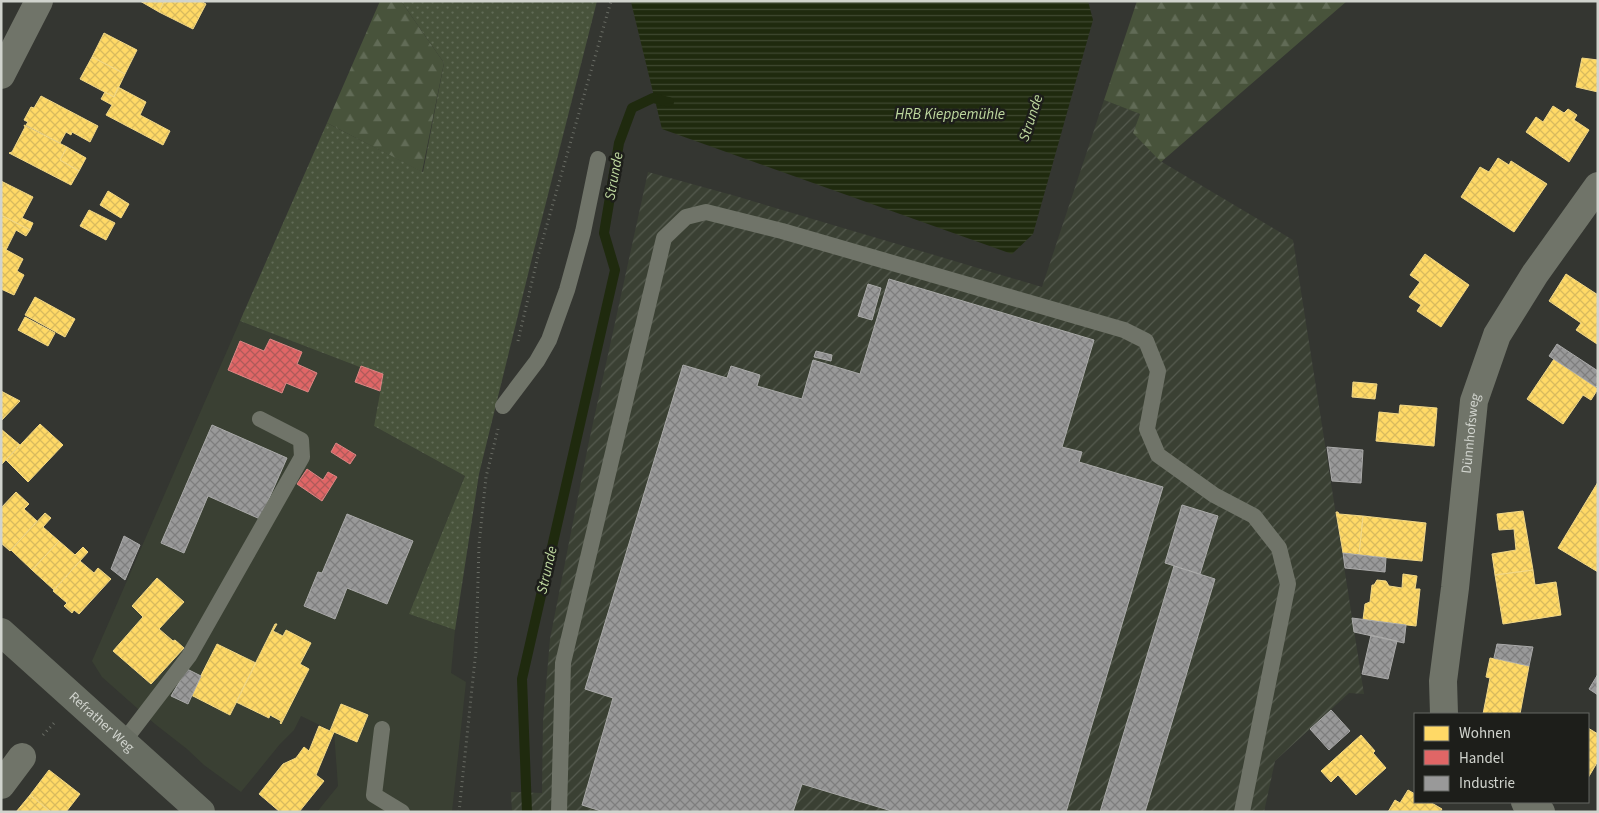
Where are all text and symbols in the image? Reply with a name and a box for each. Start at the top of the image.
water label: Strunde [1014,92,1048,144]
water label: HRB Kieppemühle [895,104,1005,125]
water label: Strunde [599,150,629,202]
street label: Dünnhofsweg [1457,391,1486,475]
water label: Strunde [531,544,563,596]
street label: Refrather Weg [64,687,139,757]
legend [1414,713,1589,803]
text: Wohnen [1459,723,1511,744]
text: Handel [1459,748,1504,769]
text: Industrie [1459,773,1515,794]

